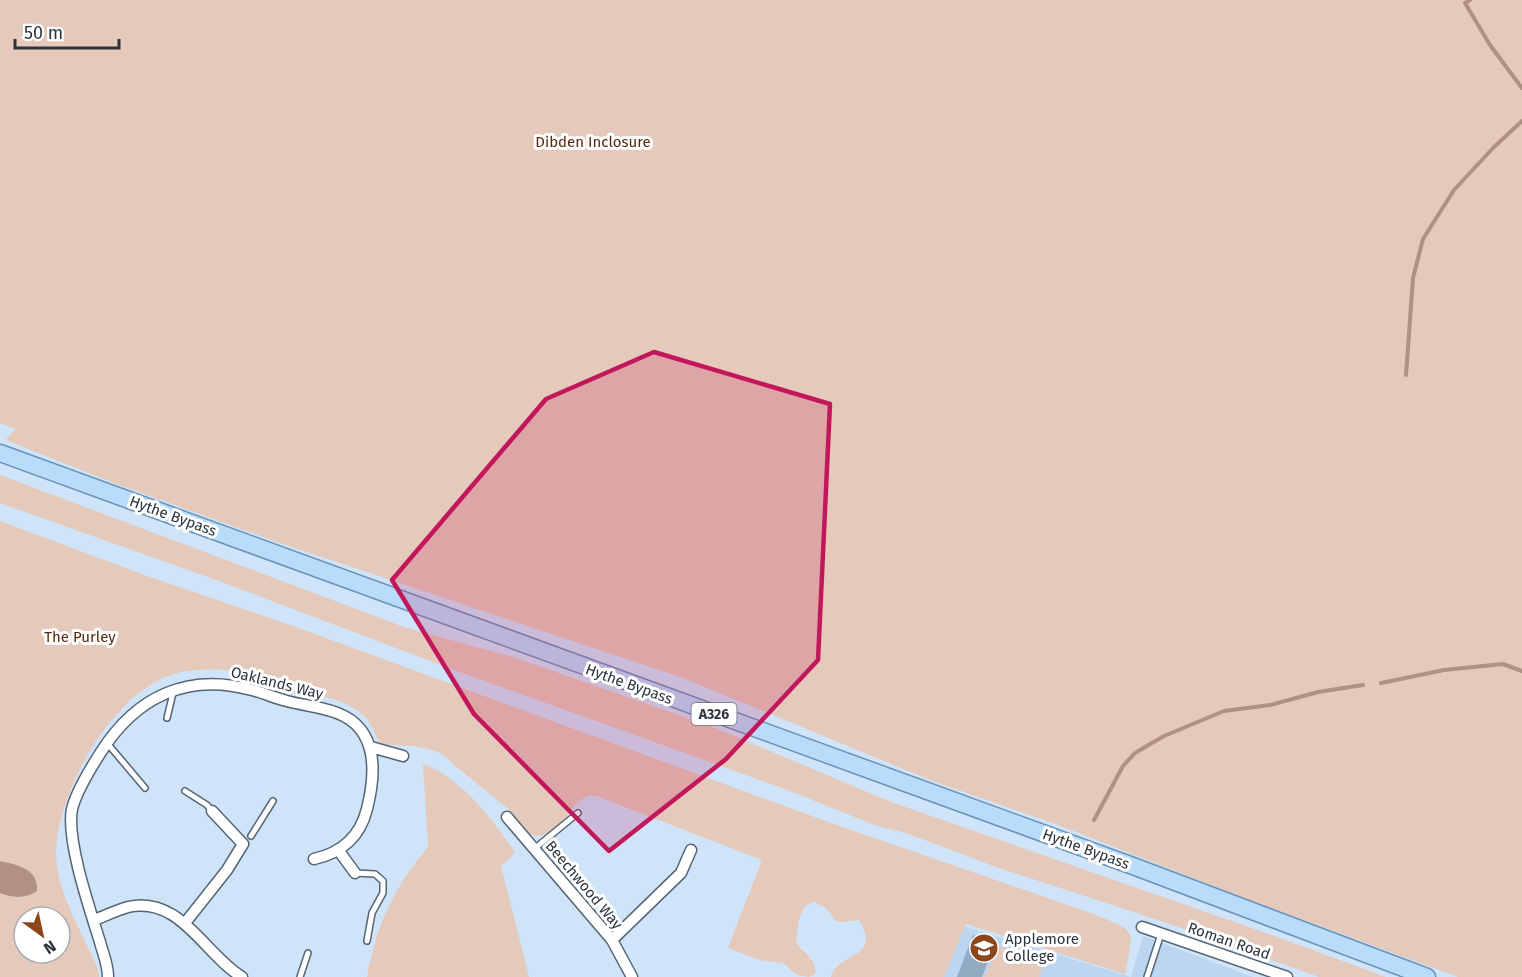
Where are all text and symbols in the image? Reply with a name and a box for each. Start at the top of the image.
scale bar [15,12,118,50]
text: 50 m [24,22,63,44]
park label: Dibden Inclosure [535,133,651,151]
street label: Hythe Bypass [127,492,219,540]
park label: The Purley [44,628,116,646]
street label: Hythe Bypass [583,660,675,708]
street label: Oaklands Way [229,663,326,703]
road number: A326 [692,703,736,725]
street label: Hythe Bypass [1040,825,1132,873]
street label: Beechwood Way [542,837,627,933]
north arrow [12,905,72,965]
street label: Roman Road [1185,918,1273,964]
place label: Applemore College [1005,930,1079,965]
school or university icon: Applemore College [968,932,1000,964]
text: N [40,936,60,958]

